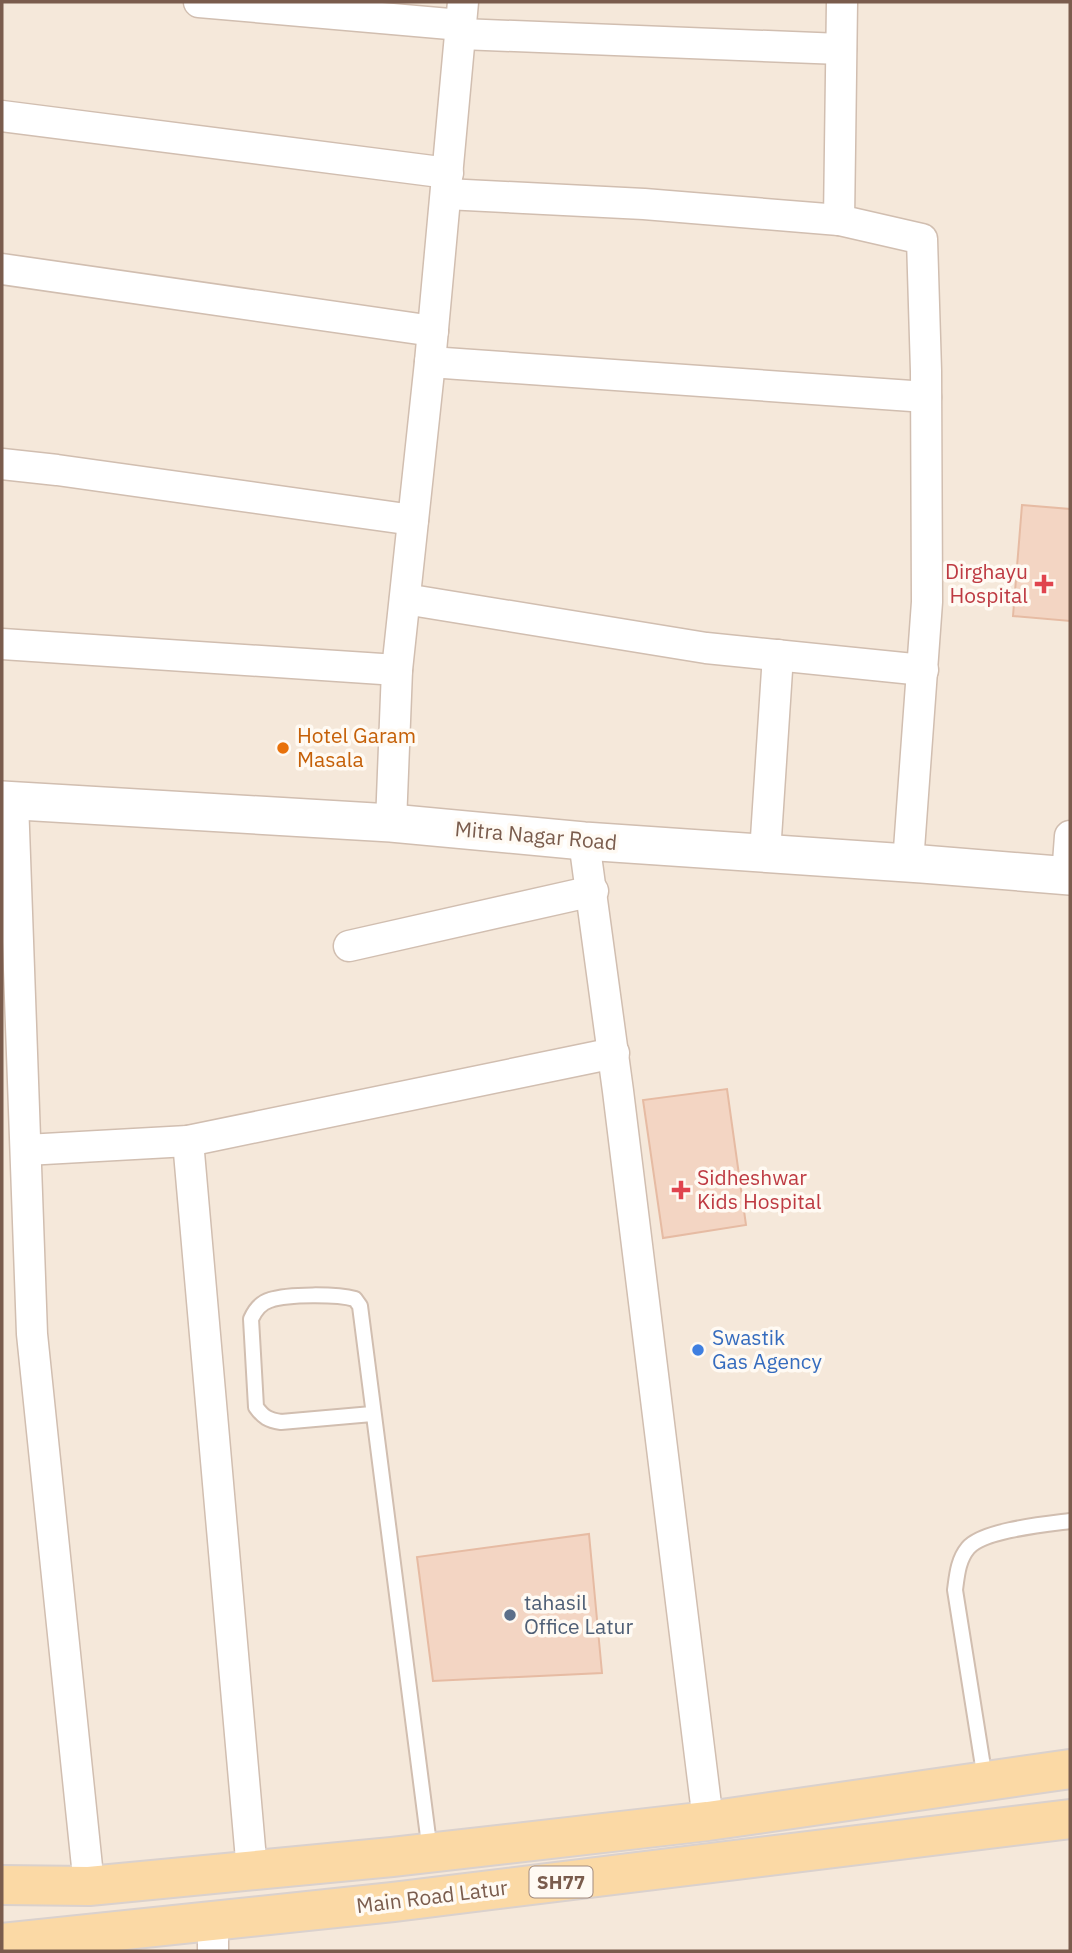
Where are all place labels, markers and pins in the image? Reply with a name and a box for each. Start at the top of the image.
place label: Dirghayu Hospital [945,557,1028,609]
marker: Dirghayu Hospital [1034,574,1054,594]
place label: Hotel Garam Masala [297,721,416,773]
marker: Hotel Garam Masala [275,740,291,756]
place label: Sidheshwar Kids Hospital [697,1163,822,1215]
marker: Sidheshwar Kids Hospital [671,1180,691,1200]
place label: Swastik Gas Agency [712,1323,822,1375]
marker: Swastik Gas Agency [690,1342,706,1358]
place label: tahasil Office Latur [524,1588,634,1640]
marker: tahasil Office Latur [502,1607,518,1623]

